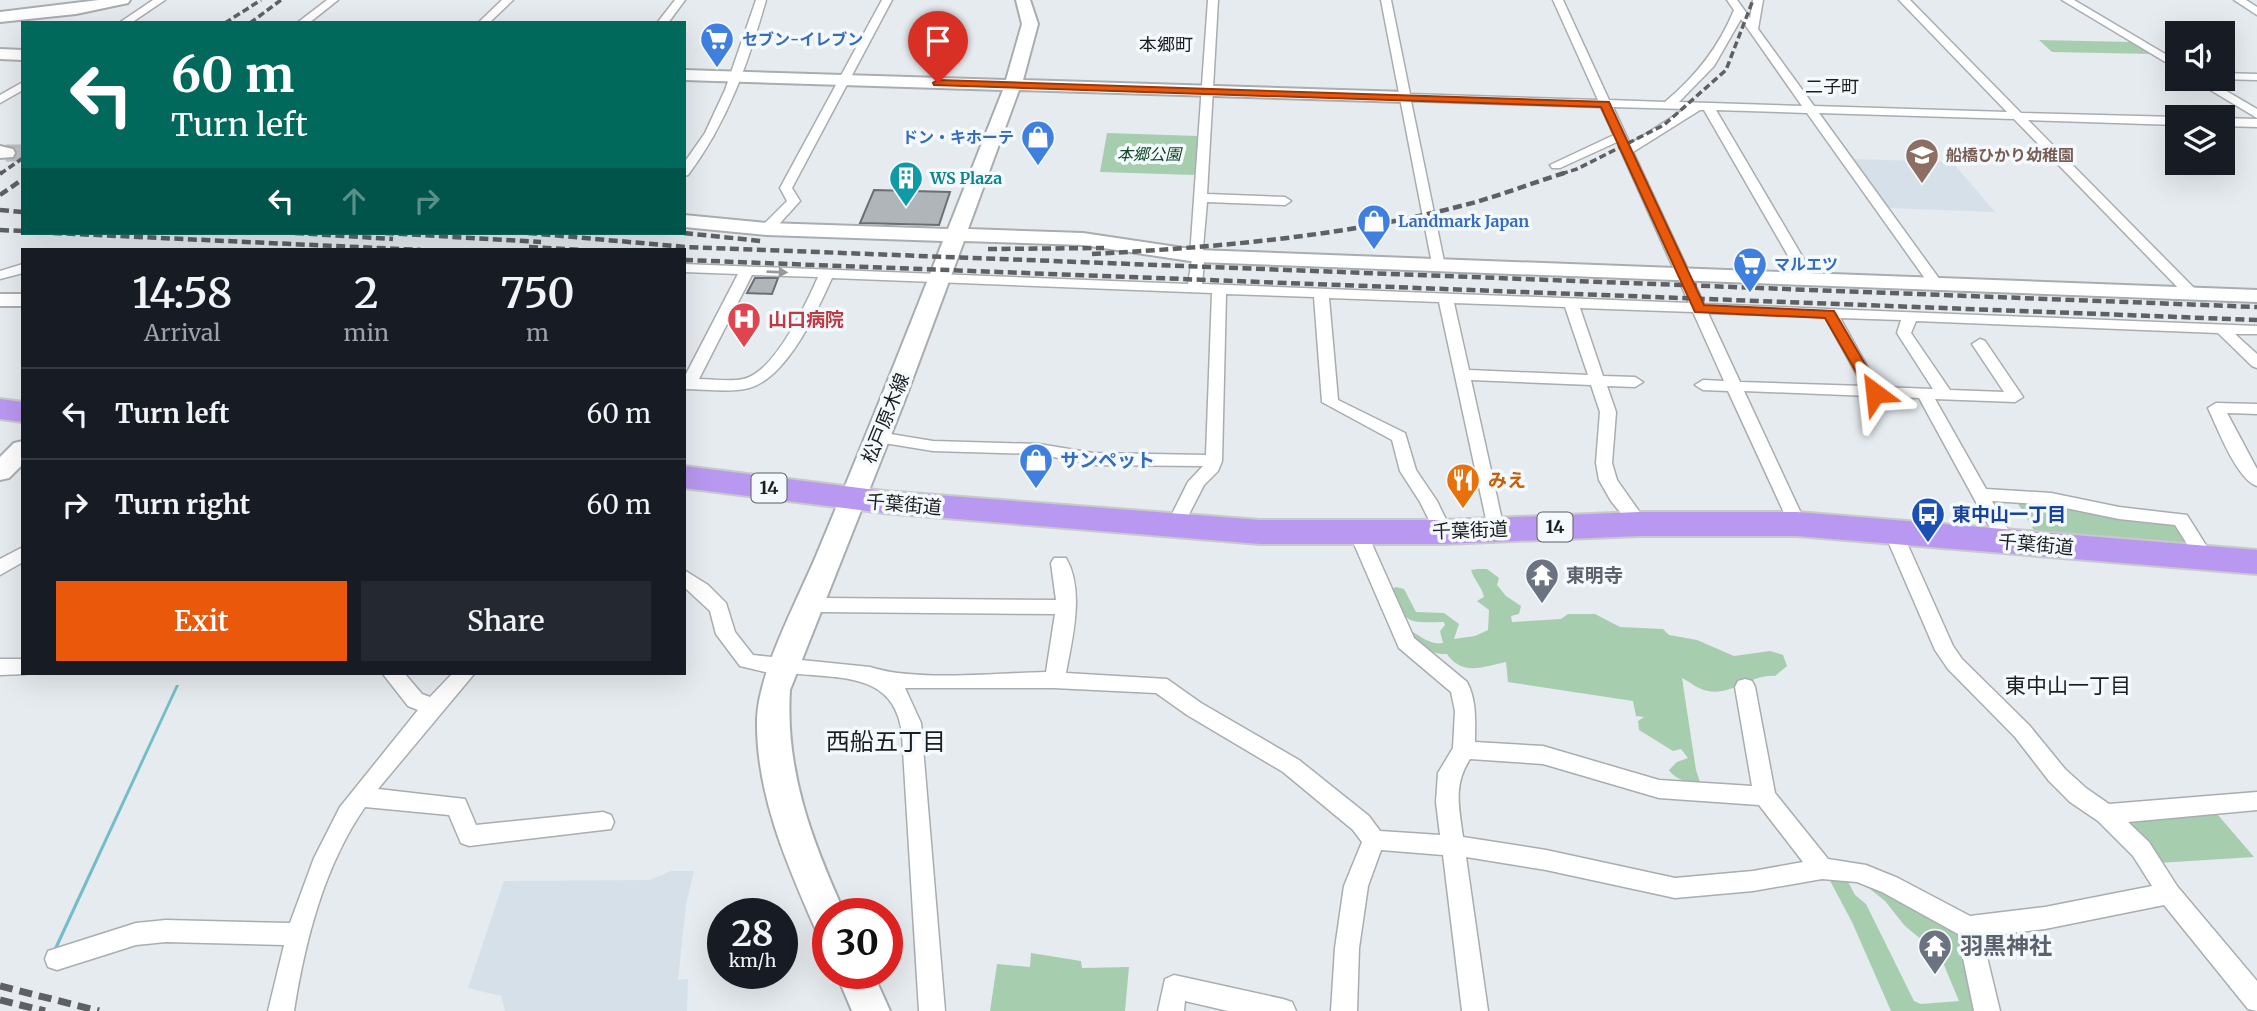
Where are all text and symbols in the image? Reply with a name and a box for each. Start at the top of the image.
pin [908,11,968,83]
supermarket icon: セブン-イレブン [698,20,736,69]
map controls [2165,21,2235,175]
button: sound [2165,21,2235,91]
icon: arrive [919,22,957,60]
place label: セブン-イレブン [742,29,863,49]
district label: 本郷町 [1139,33,1193,56]
text: 60 m [171,44,294,105]
icon: left [56,49,147,140]
district label: 二子町 [1805,75,1859,98]
text: Turn left [171,105,308,145]
button: layers [2165,105,2235,175]
shop icon: ドン・キホーテ [1019,118,1057,167]
place label: ドン・キホーテ [902,127,1014,147]
school or university icon: 船橋ひかり幼稚園 [1903,136,1941,185]
park label: 本郷公園 [1117,144,1183,164]
place label: 船橋ひかり幼稚園 [1946,145,2074,165]
building icon: WS Plaza [887,159,925,208]
place label: WS Plaza [929,168,1002,188]
icon: left [262,182,300,220]
icon: ahead [335,182,373,220]
icon: right [408,182,446,220]
shop icon: Landmark Japan [1355,202,1393,251]
place label: Landmark Japan [1398,211,1529,231]
supermarket icon: マルエツ [1731,245,1769,294]
place label: マルエツ [1774,254,1838,274]
one-way arrow [766,266,788,278]
text: 14:58 [132,267,232,319]
text: 2 [354,267,379,319]
text: 750 [500,267,575,319]
hospital icon: 山口病院 [725,300,763,349]
place label: 山口病院 [768,307,844,331]
text: Arrival [144,318,221,347]
text: min [344,318,389,347]
text: m [526,318,549,347]
position arrow [1838,356,1912,430]
street label: 松戸原木線 [856,369,914,467]
icon: left [56,395,94,433]
text: Turn left [115,397,229,430]
text: 60 m [587,397,651,430]
shop icon: サンペット [1017,441,1055,490]
place label: サンペット [1060,448,1155,472]
restaurant icon: みえ [1444,461,1482,510]
place label: みえ [1488,468,1526,492]
road number: 14 [752,474,786,502]
icon: right [56,486,94,524]
text: Turn right [115,488,250,521]
text: 60 m [587,488,651,521]
street label: 千葉街道 [865,489,943,519]
bus stop icon: 東中山一丁目 [1909,495,1947,544]
place label: 東中山一丁目 [1952,502,2066,526]
road number: 14 [1538,512,1572,542]
street label: 千葉街道 [1432,517,1508,543]
street label: 千葉街道 [1997,529,2075,559]
temple icon: 東明寺 [1523,556,1561,605]
place label: 東明寺 [1566,563,1623,587]
button: Exit [56,581,347,661]
button: Share [361,581,651,661]
district label: 東中山一丁目 [2005,672,2131,699]
district label: 西船五丁目 [826,726,946,757]
speed limit sign: 30 [812,898,903,989]
text: 28 [731,912,774,956]
temple icon: 羽黒神社 [1916,927,1954,976]
place label: 羽黒神社 [1960,931,2052,960]
text: km/h [729,949,776,972]

